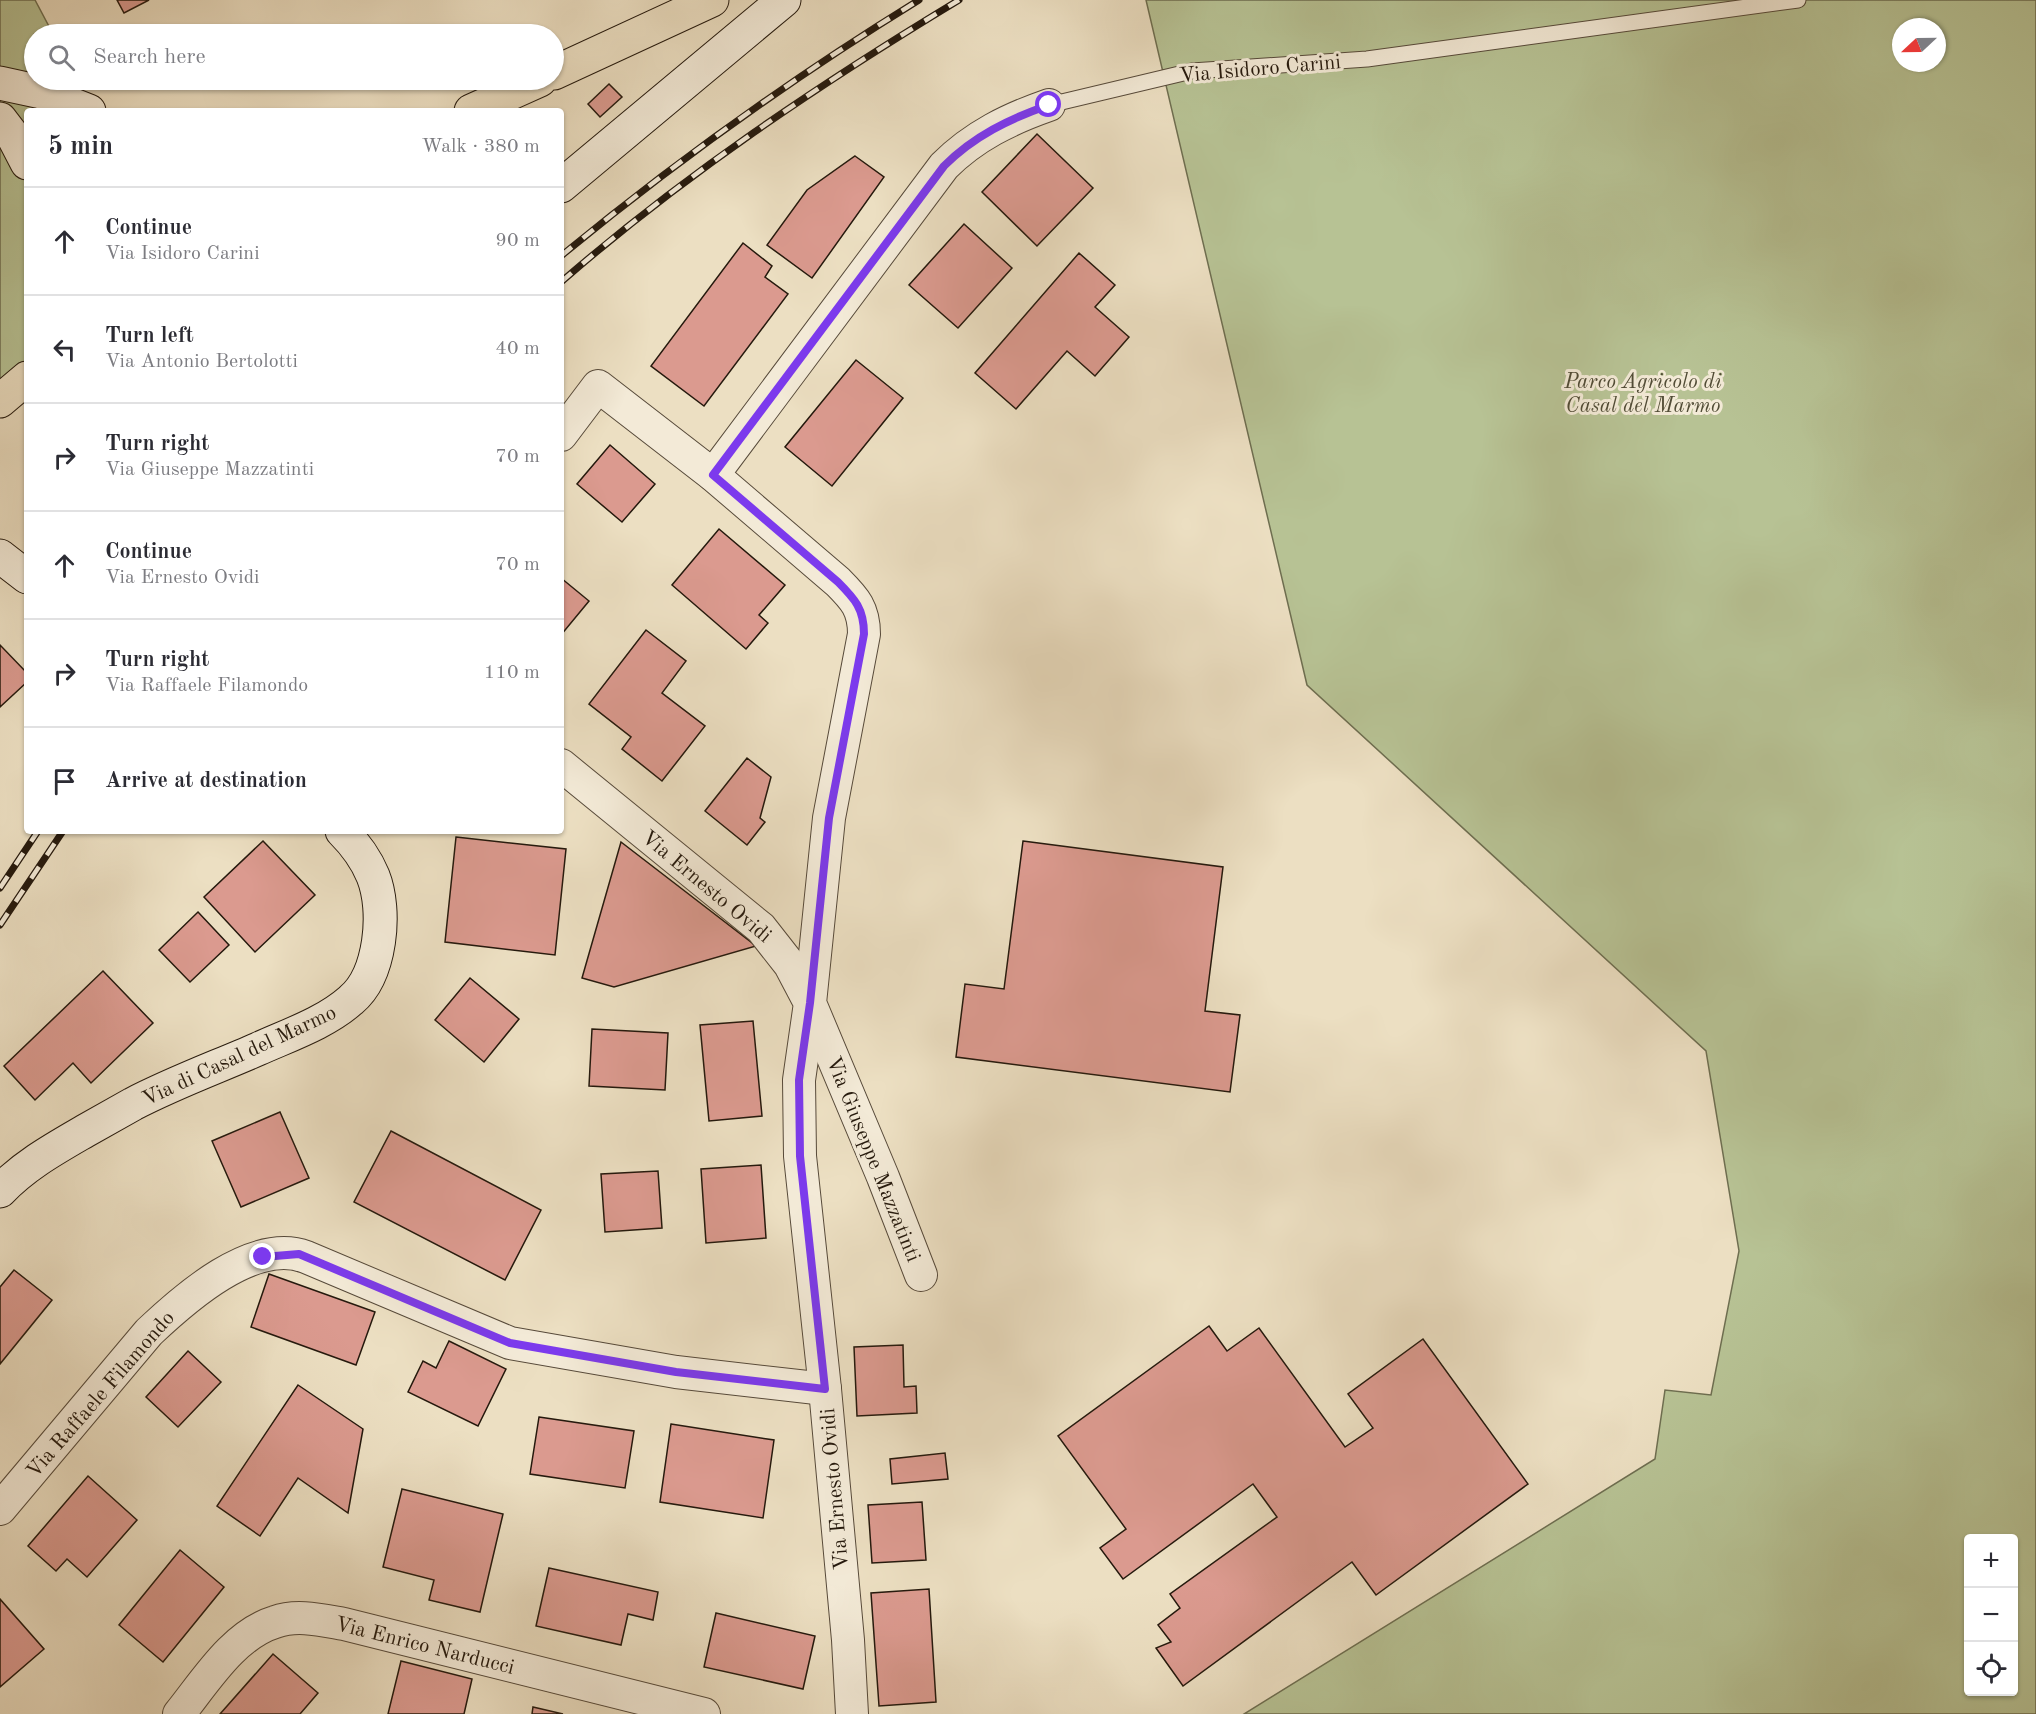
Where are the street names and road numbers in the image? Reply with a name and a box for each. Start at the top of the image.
street label: Via Isidoro Carini [1178,52,1342,87]
street label: Via Ernesto Ovidi [637,827,775,947]
street label: Via di Casal del Marmo [140,1002,340,1110]
street label: Via Giuseppe Mazzatinti [822,1054,923,1265]
street label: Via Raffaele Filamondo [23,1308,179,1482]
street label: Via Ernesto Ovidi [818,1407,853,1571]
street label: Via Enrico Narducci [333,1614,516,1679]

